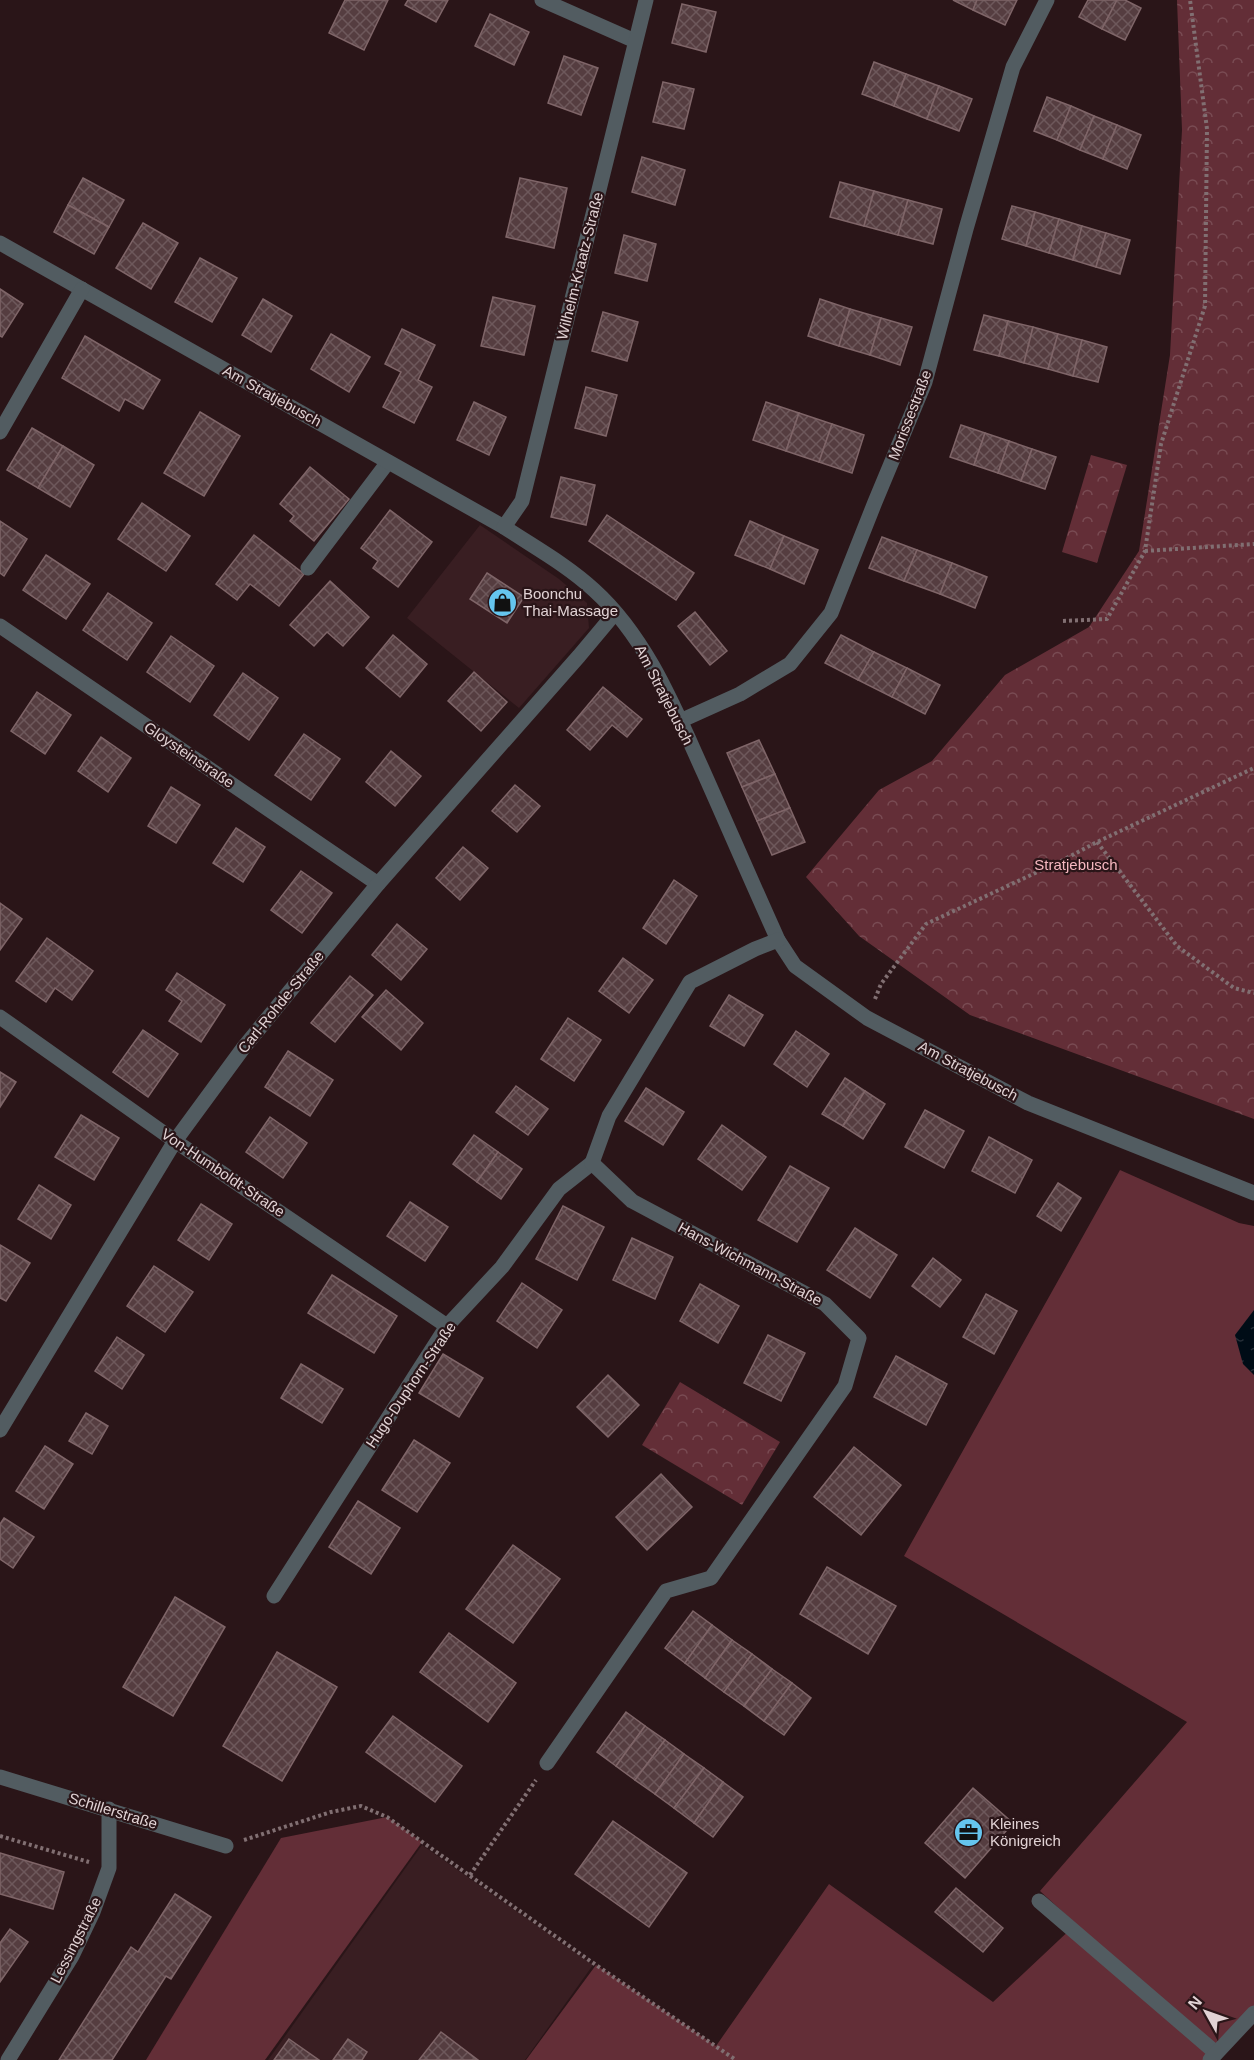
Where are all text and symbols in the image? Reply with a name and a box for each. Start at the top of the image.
street label: Wilhelm-Kraatz-Straße [553,190,606,342]
street label: Am Stratjebusch [220,361,324,430]
street label: Morissestraße [885,367,934,462]
place label: Boonchu Thai-Massage [523,585,618,619]
shop icon: Boonchu Thai-Massage [486,587,518,619]
street label: Am Stratjebusch [632,642,697,748]
street label: Gloysteinstraße [141,718,238,791]
park label: Stratjebusch [1034,856,1118,873]
street label: Carl-Rohde-Straße [234,947,327,1056]
street label: Am Stratjebusch [916,1037,1021,1104]
street label: Von-Humboldt-Straße [158,1125,288,1220]
street label: Hans-Wichmann-Straße [675,1218,825,1309]
street label: Hugo-Duphorn-Straße [362,1318,459,1451]
street label: Schillerstraße [67,1789,159,1832]
place label: Kleines Königreich [990,1815,1061,1849]
office icon: Kleines Königreich [953,1817,985,1849]
street label: Lessingstraße [47,1894,105,1986]
north arrow [1176,1982,1236,2042]
text: N [1185,1993,1205,2013]

